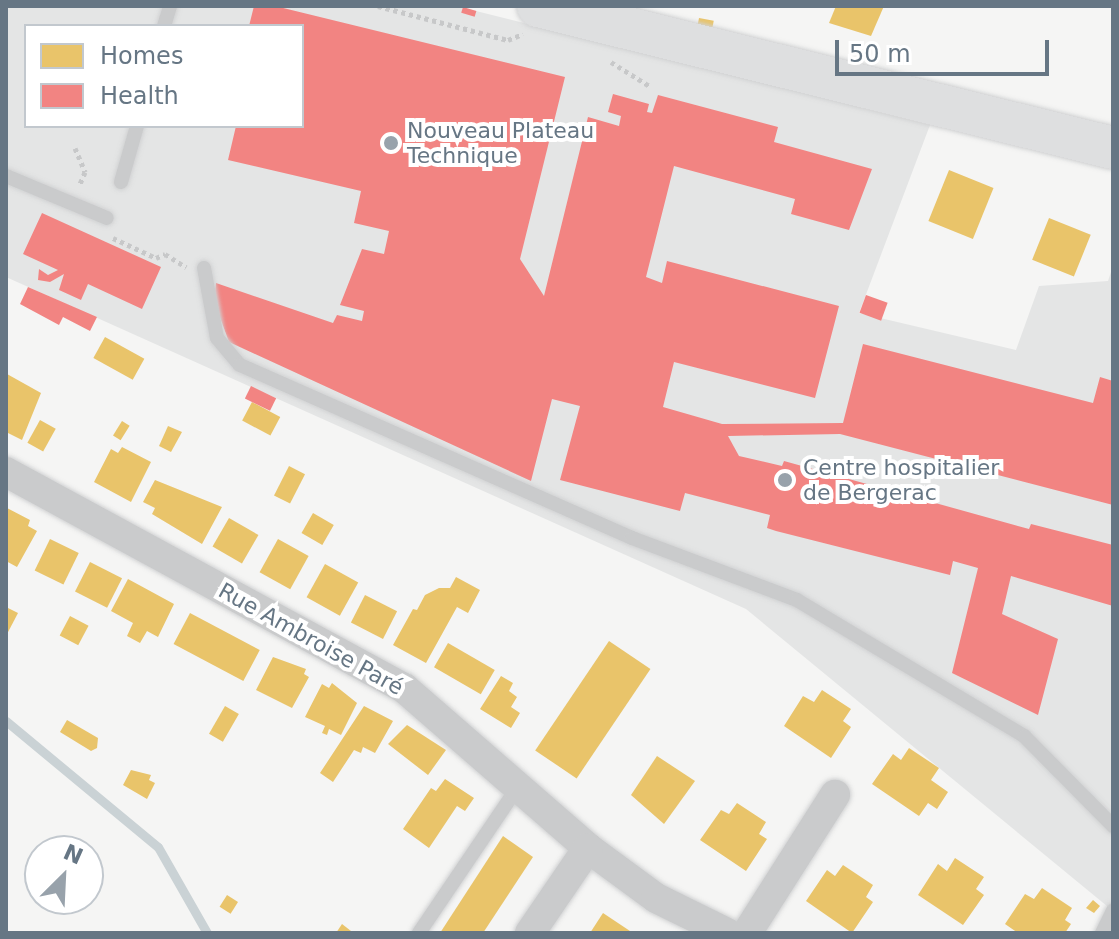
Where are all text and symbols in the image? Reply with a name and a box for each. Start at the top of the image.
legend [24,24,304,128]
scale bar [839,24,1053,74]
text: 50 m [849,40,911,68]
text: Homes [100,42,183,70]
text: Health [100,82,179,110]
place label: Nouveau Plateau Technique [407,117,594,168]
marker: Nouveau Plateau Technique [382,134,400,152]
place label: Centre hospitalier de Bergerac [803,454,999,506]
marker: Centre hospitalier de Bergerac [774,469,796,491]
street label: Rue Ambroise Paré [214,577,408,701]
north arrow [24,835,104,915]
text: N [60,839,87,870]

